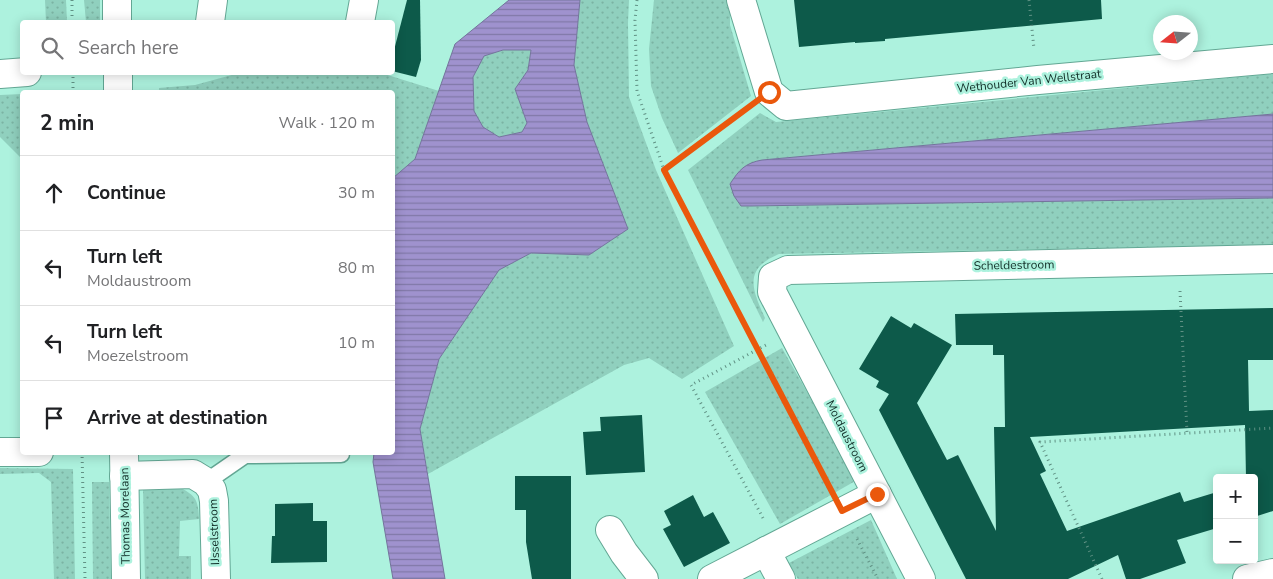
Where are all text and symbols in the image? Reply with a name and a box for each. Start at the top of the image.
north arrow [1153,15,1198,60]
search box [20,20,395,75]
icon: search [38,34,66,62]
text: Search here [78,35,179,61]
street label: Wethouder Van Wellstraat [956,65,1103,97]
route start [758,81,781,104]
text: 2 min [40,109,94,137]
text: Walk · 120 m [279,112,375,134]
icon: ahead [40,179,68,207]
text: Continue [87,180,166,206]
text: 30 m [338,182,375,204]
text: Turn left [87,244,162,270]
icon: left [40,254,68,282]
street label: Scheldestroom [973,256,1055,274]
text: 80 m [338,257,375,279]
text: Moldaustroom [87,270,191,292]
text: Turn left [87,319,162,345]
icon: left [40,329,68,357]
text: 10 m [338,332,375,354]
text: Moezelstroom [87,345,189,367]
street label: Moldaustroom [822,398,872,474]
icon: arrive [40,404,68,432]
text: Arrive at destination [87,405,268,431]
street label: Thomas Morelaan [116,467,134,565]
map controls [1213,474,1258,564]
button: + [1213,474,1258,519]
route end [866,483,889,506]
street label: IJsselstroom [205,499,223,565]
button: − [1213,519,1258,564]

